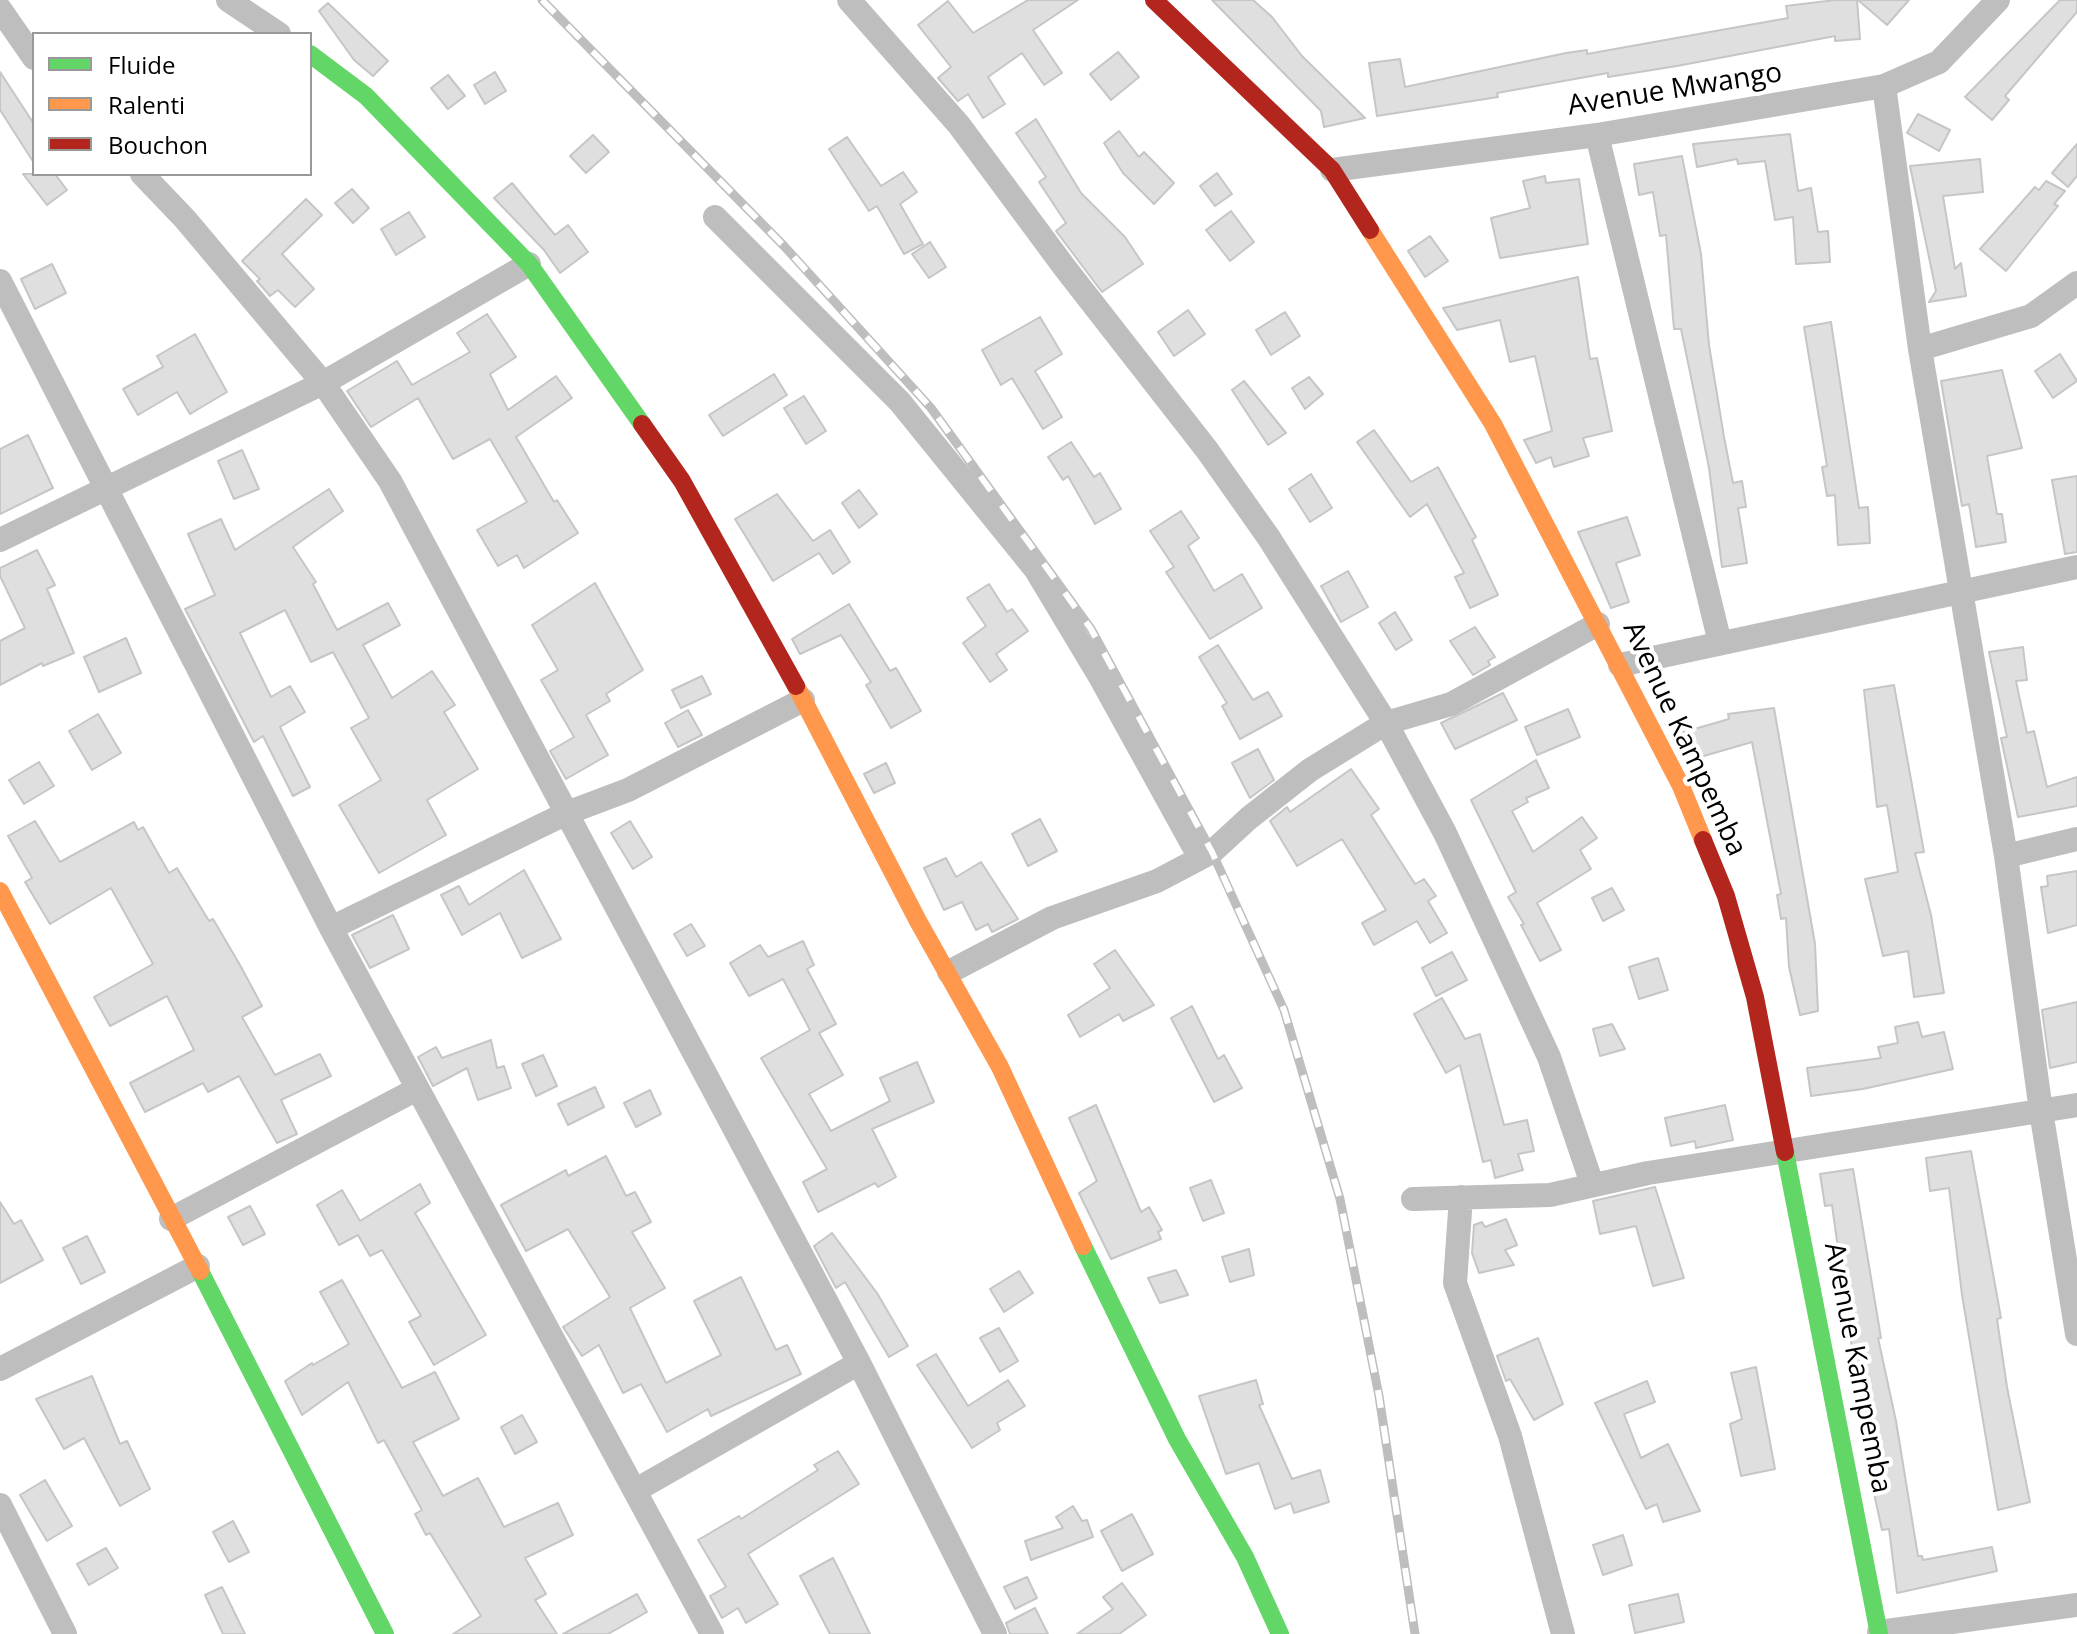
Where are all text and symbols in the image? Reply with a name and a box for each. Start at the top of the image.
legend [32,32,312,176]
text: Fluide [108,48,175,81]
street label: Avenue Mwango [1565,56,1785,124]
text: Ralenti [108,88,185,121]
text: Bouchon [108,128,208,161]
street label: Avenue Kampemba [1615,616,1753,862]
street label: Avenue Kampemba [1816,1240,1898,1496]

